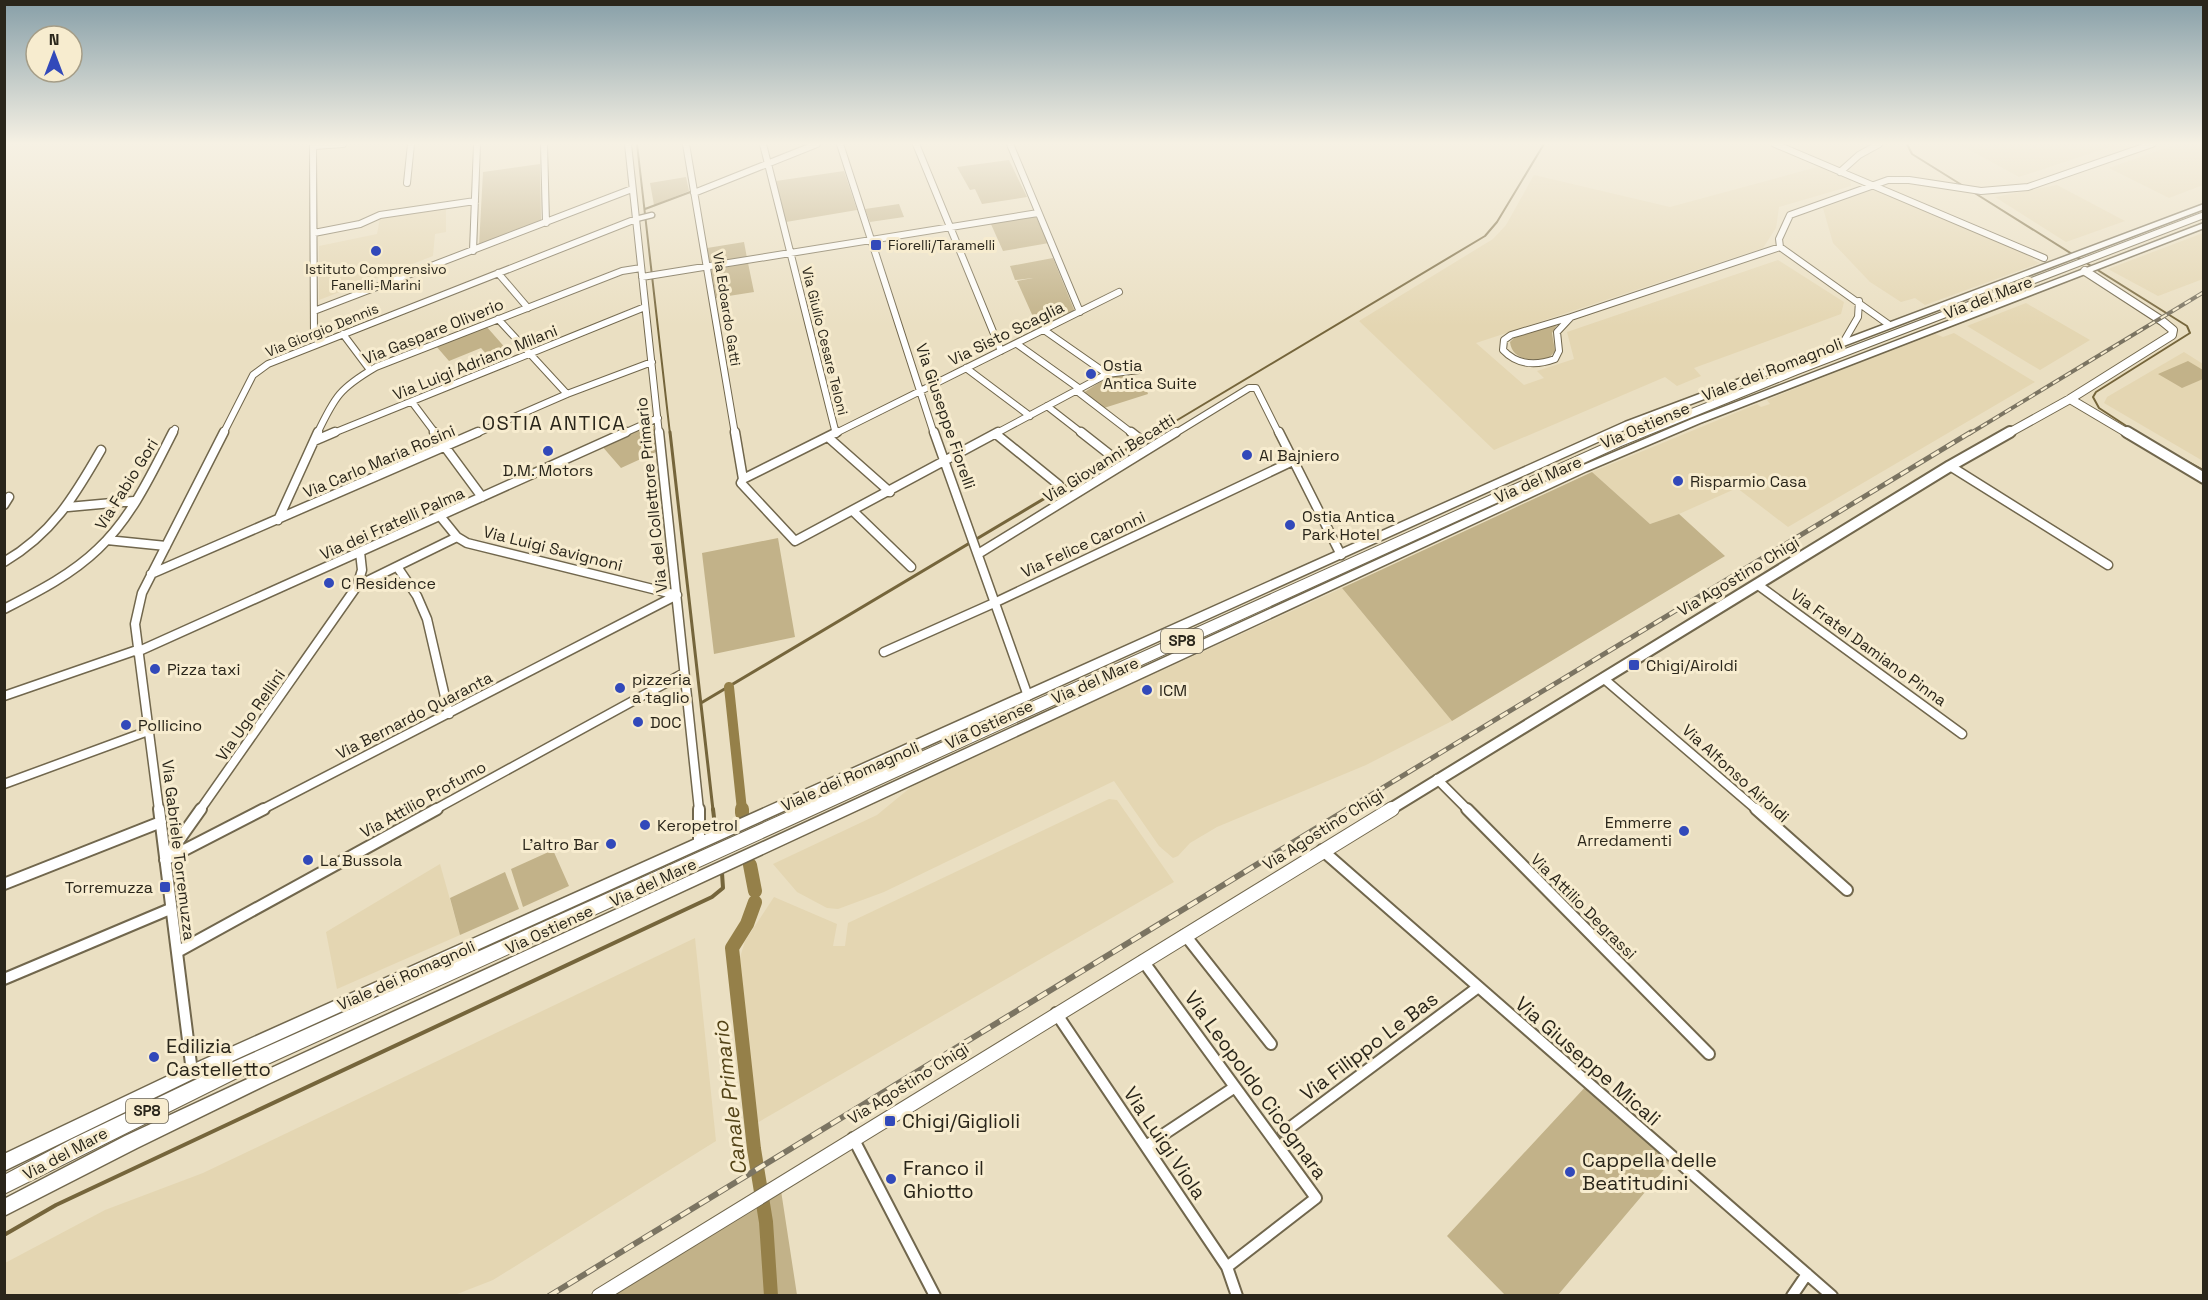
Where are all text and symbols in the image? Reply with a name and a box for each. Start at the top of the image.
north arrow [24,24,84,84]
text: N [49,29,59,50]
place label: Fiorelli/Taramelli [888,236,995,254]
marker: Fiorelli/Taramelli [869,238,883,252]
marker: Istituto Comprensivo Fanelli-Marini [369,244,383,258]
street label: Via Edoardo Gatti [709,251,745,367]
place label: Istituto Comprensivo Fanelli-Marini [305,260,447,294]
street label: Via Giulio Cesare Teloni [798,265,852,417]
street label: Via del Mare [1941,271,2035,324]
street label: Via Gaspare Oliverio [360,294,507,369]
street label: Via Sisto Scaglia [945,296,1067,370]
street label: Via Giorgio Dennis [263,299,381,361]
street label: Via Luigi Adriano Milani [390,320,561,405]
street label: Viale dei Romagnoli [1699,333,1845,406]
street label: Via Giuseppe Fiorelli [911,340,980,492]
place label: Ostia Antica Suite [1103,355,1197,394]
marker: Ostia Antica Suite [1084,367,1098,381]
street label: Via del Collettore Primario [631,396,672,594]
street label: Via Ostiense [1598,397,1693,454]
street label: Via Giovanni Becatti [1039,409,1179,508]
district label: OSTIA ANTICA [482,410,626,436]
street label: Via Carlo Maria Rosini [300,420,458,503]
street label: Via Fabio Gori [90,435,163,534]
marker: D.M. Motors [541,444,555,458]
place label: Al Bajniero [1259,445,1340,466]
marker: Al Bajniero [1240,448,1254,462]
street label: Via del Mare [1491,451,1585,508]
place label: D.M. Motors [503,460,593,481]
place label: Risparmio Casa [1690,471,1807,492]
marker: Risparmio Casa [1671,474,1685,488]
street label: Via dei Fratelli Palma [317,482,468,565]
street label: Via Felice Caronni [1018,506,1149,582]
place label: Ostia Antica Park Hotel [1302,506,1395,545]
marker: Ostia Antica Park Hotel [1283,518,1297,532]
street label: Via Luigi Savignoni [481,521,625,576]
street label: Via Agostino Chigi [1673,532,1803,621]
place label: C Residence [341,573,436,594]
marker: C Residence [322,576,336,590]
street label: Via Fratel Damiano Pinna [1787,584,1951,711]
road number: SP8 [1161,629,1203,653]
street label: Via del Mare [1048,652,1142,709]
place label: Chigi/Airoldi [1646,655,1738,676]
marker: Chigi/Airoldi [1627,658,1641,672]
place label: Pizza taxi [167,659,240,680]
marker: Pizza taxi [148,662,162,676]
street label: Via Ugo Rellini [211,665,290,765]
street label: Via Bernardo Quaranta [332,667,496,764]
place label: pizzeria a taglio [632,669,691,708]
place label: ICM [1159,680,1187,701]
marker: pizzeria a taglio [613,681,627,695]
marker: ICM [1140,683,1154,697]
street label: Via Ostiense [942,695,1037,754]
place label: DOC [650,712,682,733]
place label: Pollicino [138,715,202,736]
marker: DOC [631,715,645,729]
marker: Pollicino [119,718,133,732]
street label: Via Alfonso Airoldi [1678,720,1794,827]
street label: Viale dei Romagnoli [778,737,922,816]
street label: Via Attilio Profumo [357,756,490,843]
street label: Via Gabriele Torremuzza [157,759,200,942]
street label: Via Agostino Chigi [1259,784,1388,875]
place label: Emmerre Arredamenti [1577,812,1672,851]
place label: Keropetrol [657,815,738,836]
marker: Keropetrol [638,818,652,832]
marker: Emmerre Arredamenti [1677,824,1691,838]
place label: L’altro Bar [522,834,599,855]
marker: L’altro Bar [604,837,618,851]
street label: Via Attilio Degrassi [1526,849,1641,964]
place label: La Bussola [320,850,402,871]
marker: La Bussola [301,853,315,867]
street label: Via del Mare [607,853,700,912]
place label: Torremuzza [65,877,153,898]
marker: Torremuzza [158,880,172,894]
street label: Via Ostiense [502,900,597,959]
street label: Viale dei Romagnoli [334,936,478,1015]
street label: Via Leopoldo Cicognara [1179,986,1333,1184]
street label: Via Filippo Le Bas [1295,986,1443,1106]
street label: Via Giuseppe Micali [1510,991,1666,1131]
water label: Canale Primario [707,1018,752,1177]
place label: Edilizia Castelletto [166,1033,271,1082]
street label: Via Agostino Chigi [844,1038,973,1129]
marker: Edilizia Castelletto [147,1050,161,1064]
street label: Via Luigi Viola [1118,1082,1212,1204]
road number: SP8 [126,1099,168,1123]
place label: Chigi/Giglioli [902,1108,1020,1134]
marker: Chigi/Giglioli [883,1114,897,1128]
street label: Via del Mare [19,1122,111,1185]
place label: Cappella delle Beatitudini [1582,1147,1717,1196]
place label: Franco il Ghiotto [903,1155,984,1204]
marker: Cappella delle Beatitudini [1563,1165,1577,1179]
marker: Franco il Ghiotto [884,1172,898,1186]

